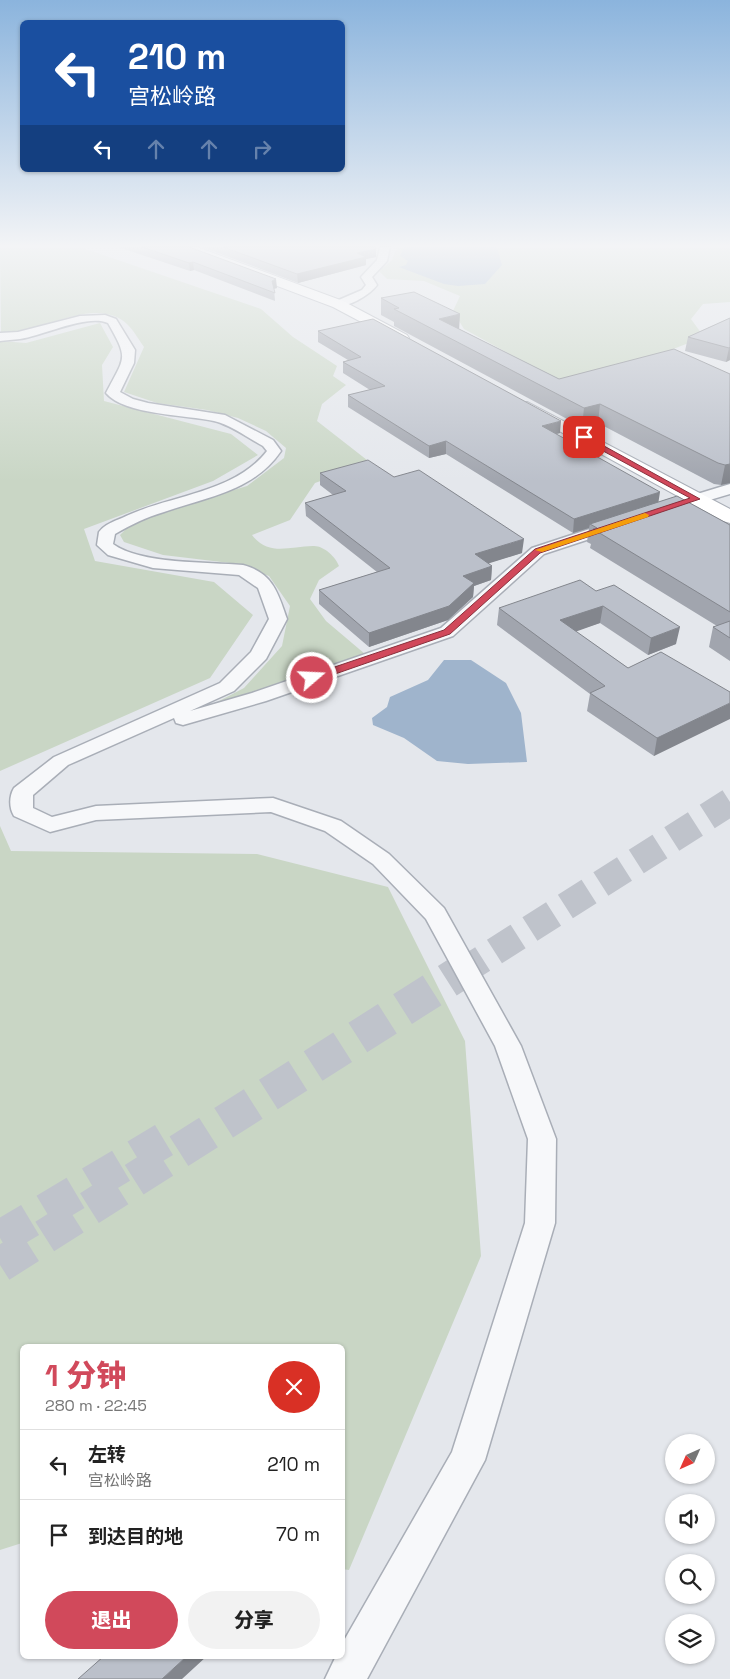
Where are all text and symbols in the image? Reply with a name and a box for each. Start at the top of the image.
text: 210 m [128,35,226,79]
icon: left [45,40,110,105]
text: 宫松岭路 [128,82,216,110]
icon: left [89,135,117,163]
icon: ahead [142,135,170,163]
icon: ahead [195,135,223,163]
icon: right [248,135,276,163]
pin [563,416,605,458]
icon: arrive [570,423,598,451]
position arrow [285,651,337,703]
text: 1 分钟 [45,1356,126,1395]
button: close [268,1361,320,1413]
text: 280 m · 22:45 [45,1395,147,1416]
north arrow [665,1434,715,1484]
map controls [665,1434,715,1664]
text: 左转 [88,1442,126,1467]
icon: left [45,1451,73,1479]
text: 210 m [267,1452,320,1477]
text: 宫松岭路 [88,1470,152,1491]
button: sound [665,1494,715,1544]
icon: arrive [45,1521,73,1549]
text: 70 m [276,1522,320,1547]
text: 到达目的地 [88,1524,183,1549]
button: search [665,1554,715,1604]
button: 退出 [45,1591,178,1649]
button: 分享 [188,1591,320,1649]
button: layers [665,1614,715,1664]

